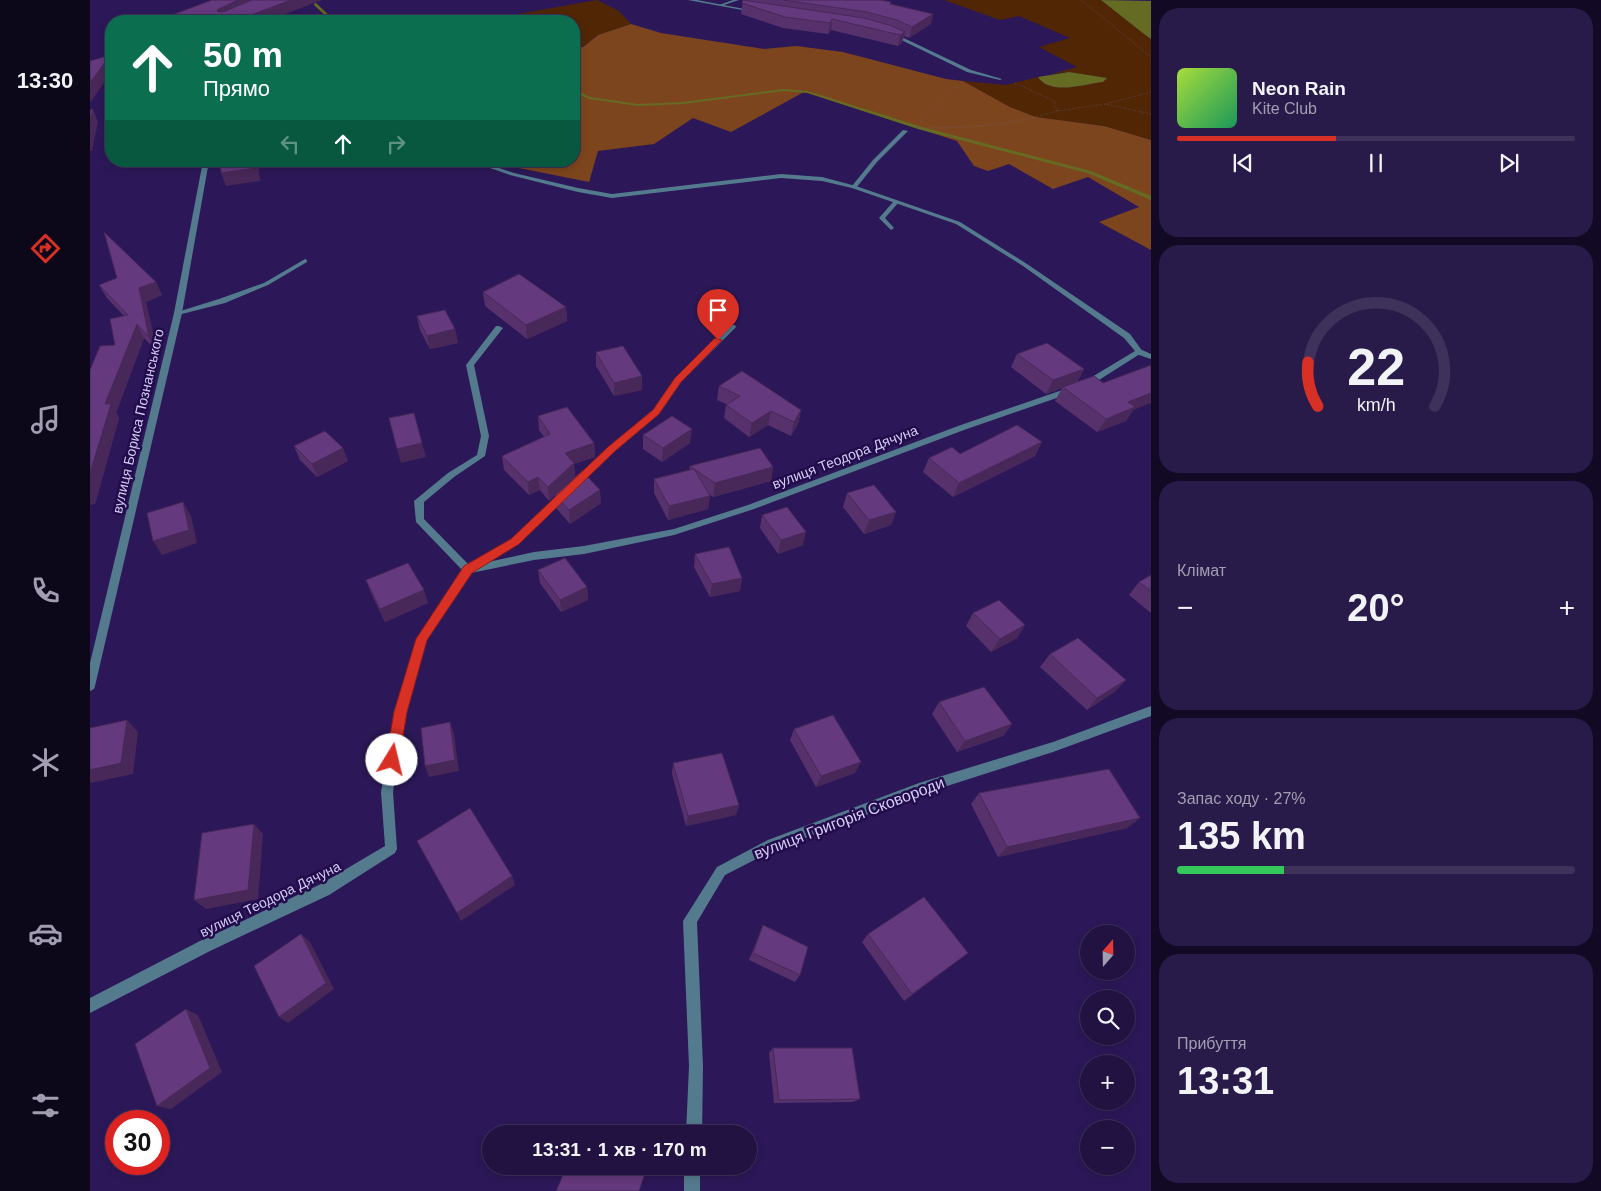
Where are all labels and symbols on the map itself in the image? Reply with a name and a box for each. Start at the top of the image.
pin [697,289,739,340]
street label: вулиця Бориса Познанського [109,327,167,515]
street label: вулиця Теодора Дячуна [770,422,920,492]
position arrow [365,733,417,785]
street label: вулиця Григорія Сковороди [751,774,947,862]
street label: вулиця Теодора Дячуна [197,858,343,940]
north arrow [1080,925,1135,980]
speed limit sign: 30 [105,1110,170,1175]

